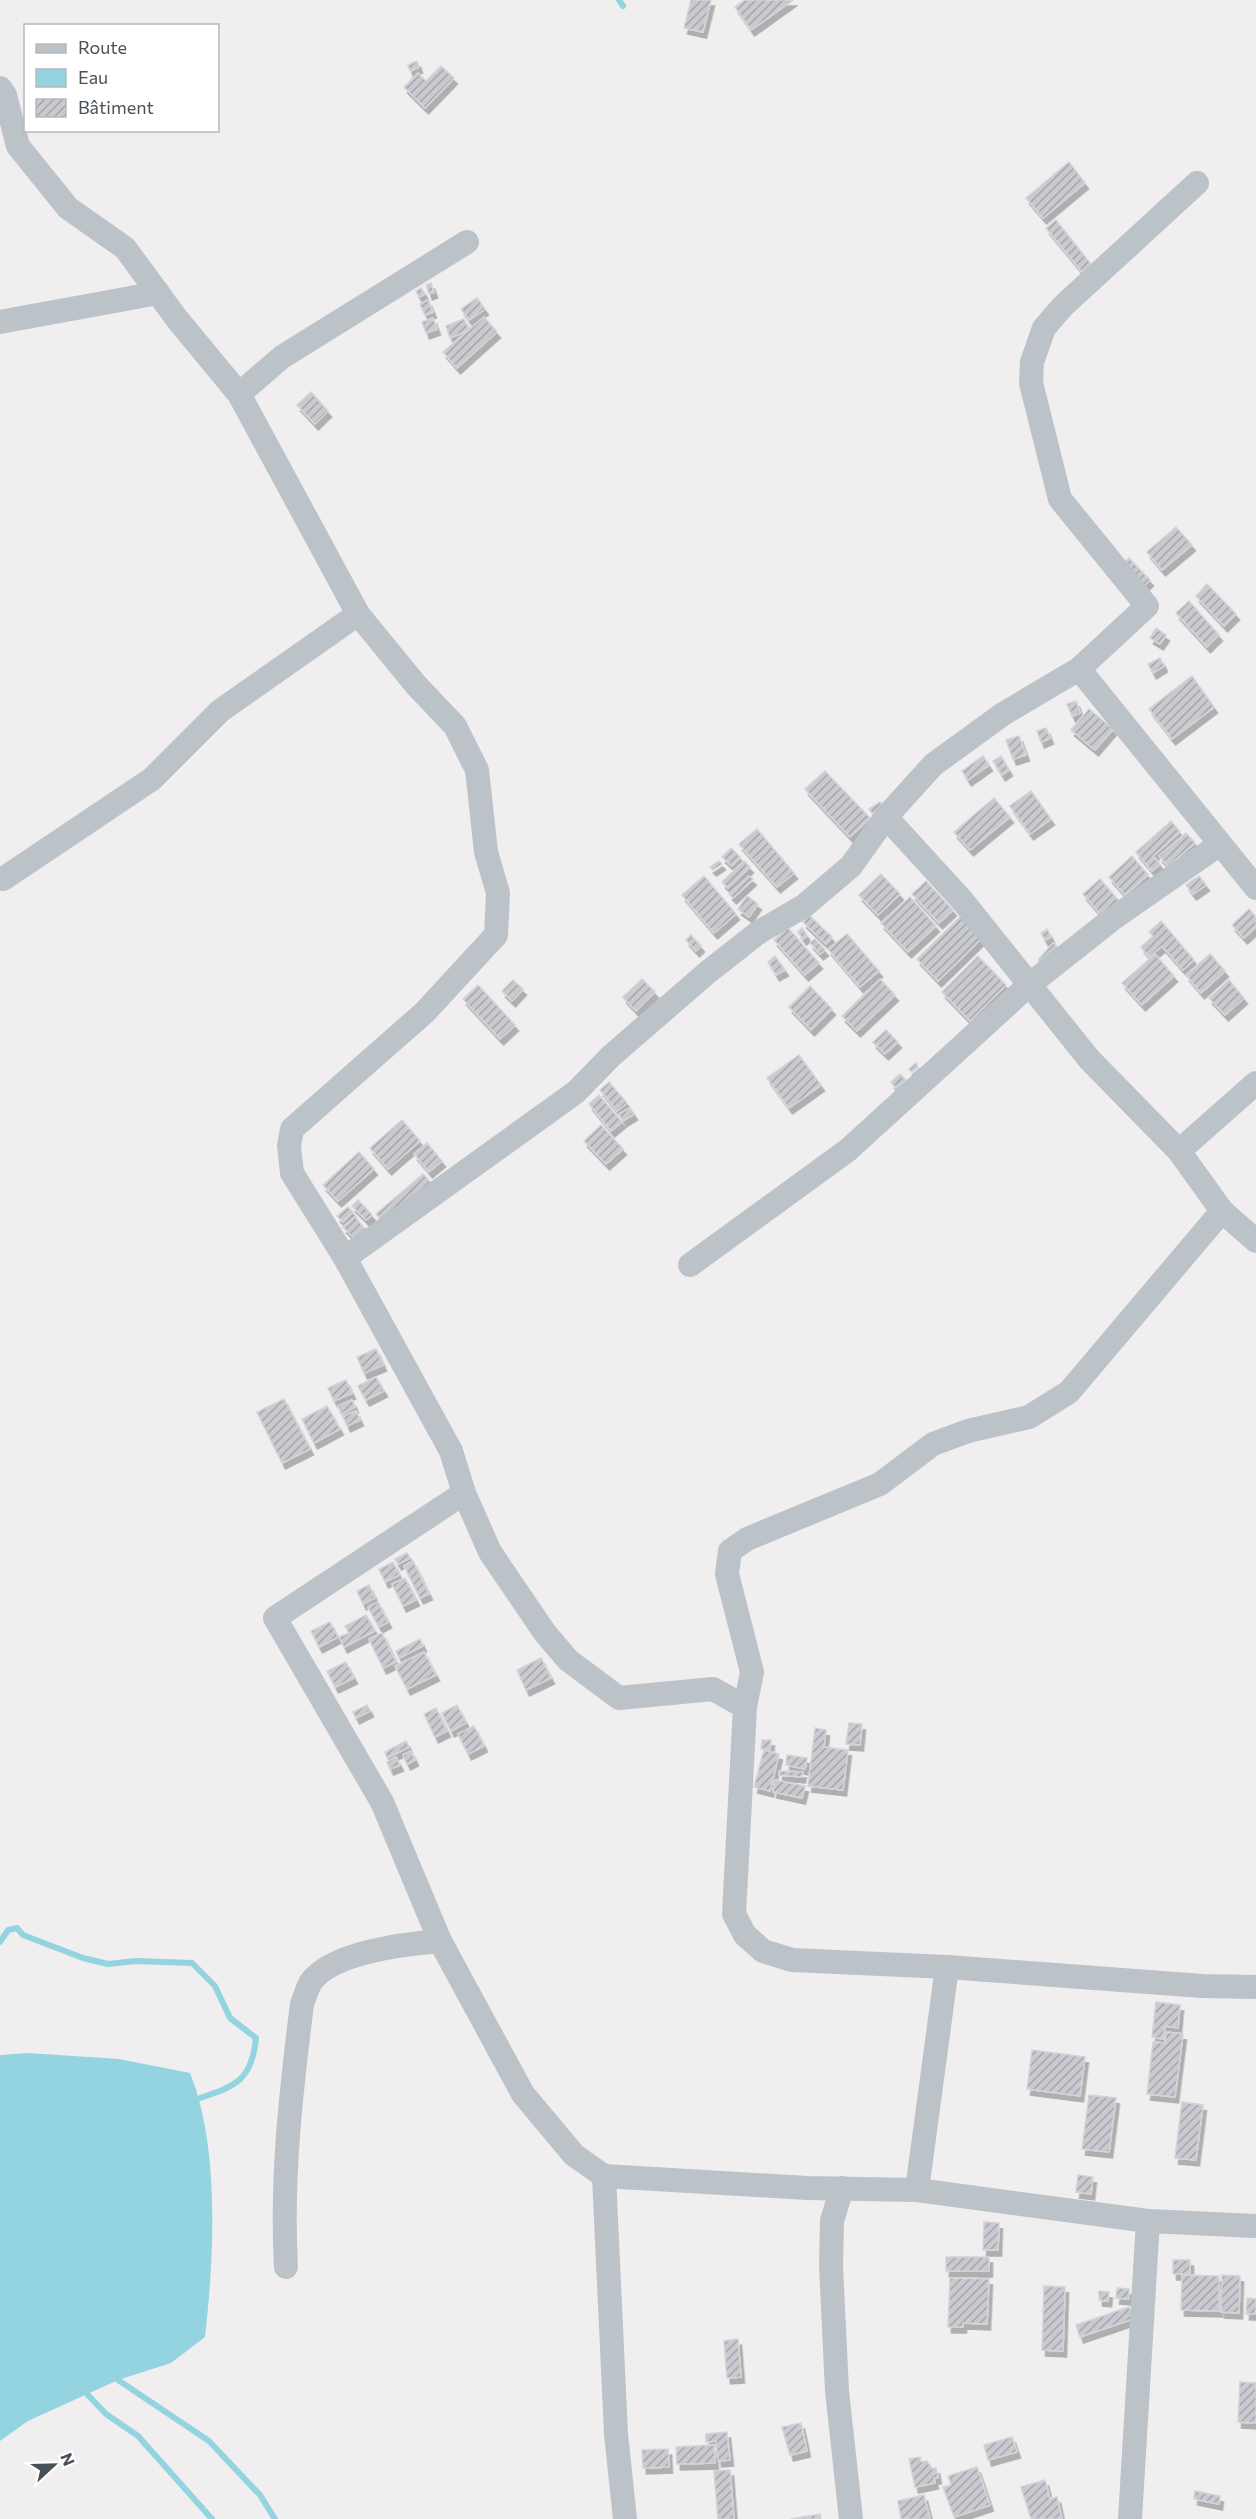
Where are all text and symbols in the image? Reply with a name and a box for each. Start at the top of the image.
legend [24,24,219,132]
text: Route [78,36,127,58]
text: Eau [78,66,108,88]
text: Bâtiment [78,96,154,118]
north arrow [24,2435,84,2495]
text: N [57,2450,79,2468]

